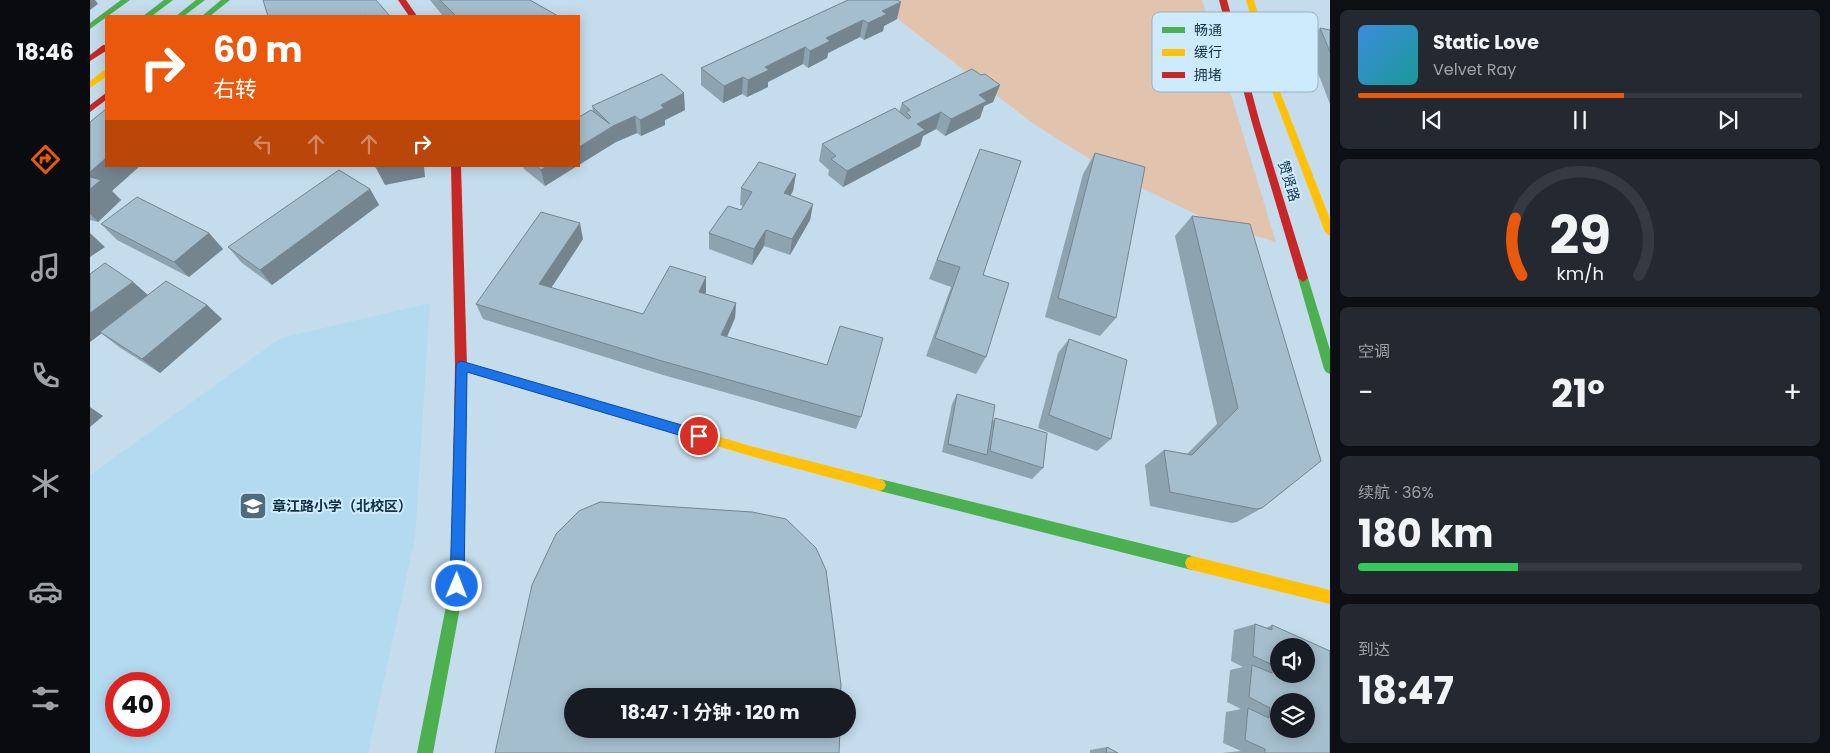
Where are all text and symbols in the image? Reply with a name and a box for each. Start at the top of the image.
legend [1152,12,1318,92]
text: 畅通 [1194,20,1222,40]
text: 60 m [213,25,303,74]
text: Static Love [1433,29,1539,56]
icon: right [130,35,195,100]
text: 18:46 [16,37,74,68]
text: 缓行 [1194,42,1222,62]
text: Velvet Ray [1433,58,1516,81]
text: 拥堵 [1194,65,1222,85]
text: 右转 [213,74,257,105]
icon: previous [1418,106,1446,134]
icon: pause [1566,106,1594,134]
icon: next [1714,106,1742,134]
icon: left [249,130,277,158]
icon: ahead [302,130,330,158]
icon: ahead [355,130,383,158]
icon: right [408,130,436,158]
icon: directions [28,142,63,177]
street label: 赞贤路 [1273,158,1305,204]
text: 29 [1549,199,1611,272]
icon: music [28,250,63,285]
text: km/h [1556,261,1604,286]
text: 空调 [1358,340,1390,363]
icon: phone [28,358,63,393]
text: 21° [1551,367,1605,420]
text: − [1358,373,1373,412]
text: + [1783,373,1802,412]
pin [678,415,720,457]
icon: arrive [685,422,713,450]
icon: climate [28,466,63,501]
text: 续航 · 36% [1358,481,1434,504]
school or university icon: 章江路小学（北校区） [238,491,268,521]
place label: 章江路小学（北校区） [272,496,412,516]
text: 180 km [1358,507,1493,560]
position arrow [430,559,482,611]
icon: car [28,574,63,609]
map controls [1270,638,1315,738]
button: sound [1270,638,1315,683]
text: 到达 [1358,638,1390,661]
text: 18:47 [1358,664,1454,717]
speed limit sign: 40 [105,672,170,737]
icon: filters [28,681,63,716]
button: layers [1270,693,1315,738]
text: 18:47 · 1 分钟 · 120 m [620,699,800,726]

